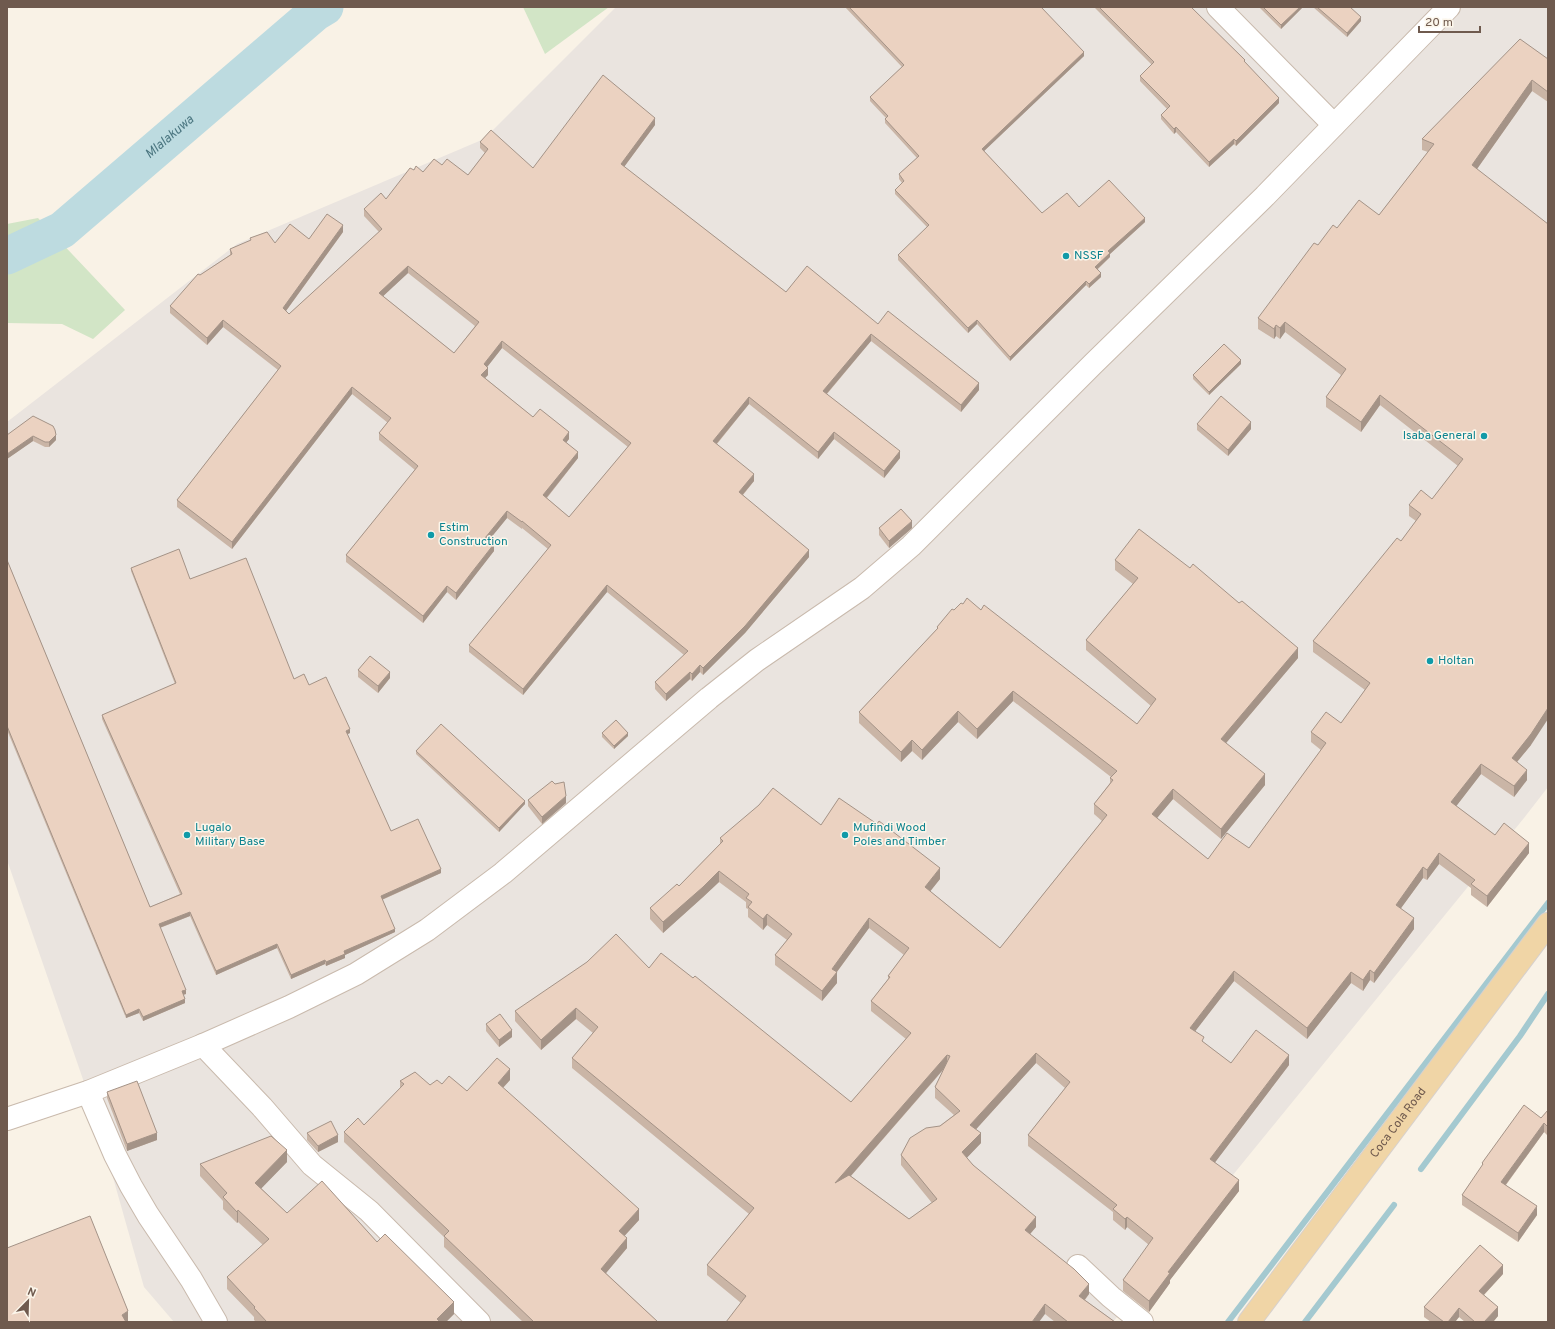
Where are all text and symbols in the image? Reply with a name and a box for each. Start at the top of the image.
scale bar [1419,8,1480,34]
text: 20 m [1425,15,1453,31]
water label: Mlalakuwa [142,112,198,163]
place label: NSSF [1074,248,1104,264]
marker: NSSF [1061,251,1071,261]
place label: Isaba General [1403,428,1476,444]
marker: Isaba General [1479,431,1489,441]
place label: Estim Construction [439,520,508,550]
marker: Estim Construction [426,530,436,540]
place label: Holtan [1438,653,1474,669]
marker: Holtan [1425,656,1435,666]
place label: Lugalo Military Base [195,820,265,850]
place label: Mufindi Wood Poles and Timber [853,820,946,850]
marker: Lugalo Military Base [182,830,192,840]
marker: Mufindi Wood Poles and Timber [840,830,850,840]
street label: Coca Cola Road [1367,1084,1430,1161]
north arrow [8,1281,48,1321]
text: N [25,1285,38,1301]

